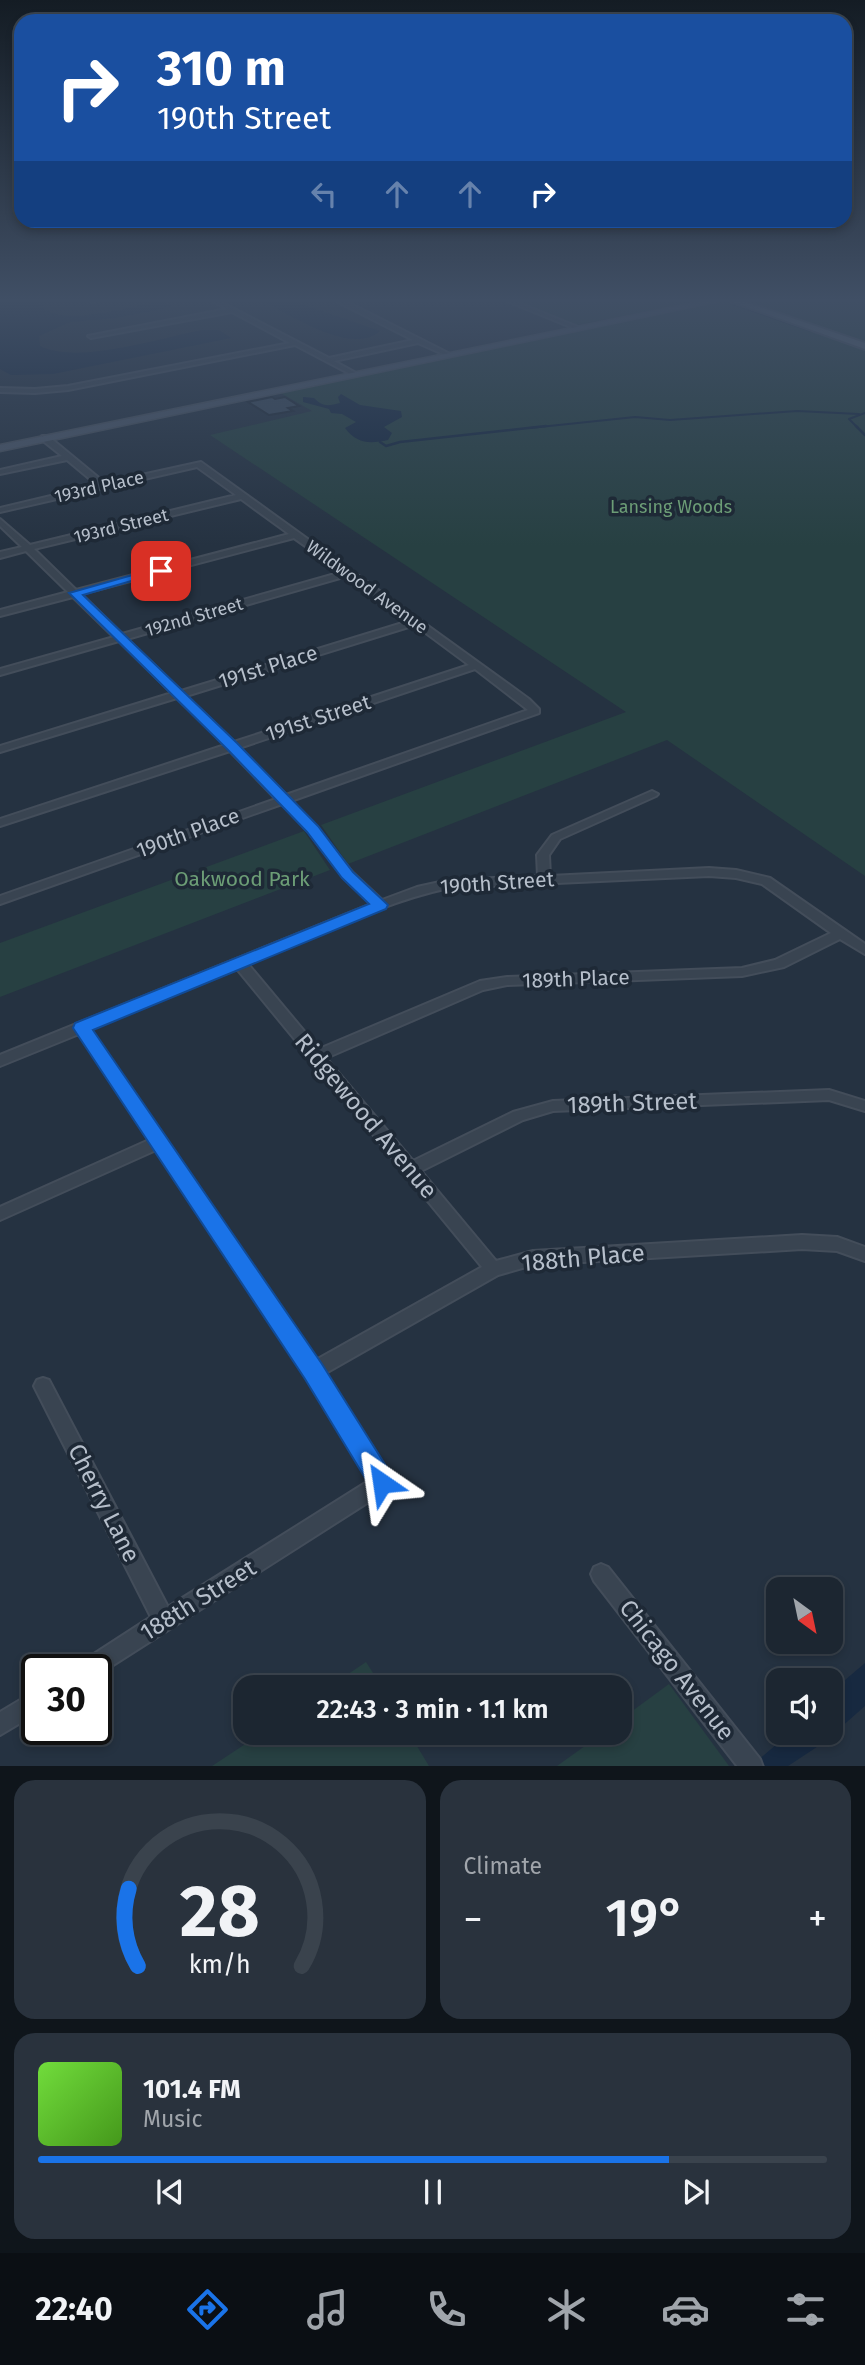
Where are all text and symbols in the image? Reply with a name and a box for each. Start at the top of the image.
text: 310 m [157,39,286,98]
icon: right [42,42,133,133]
text: 190th Street [157,99,331,137]
icon: left [305,175,343,213]
icon: ahead [378,175,416,213]
icon: ahead [451,175,489,213]
icon: right [524,175,562,213]
street label: 193rd Place [52,466,146,508]
park label: Lansing Woods [610,496,732,518]
street label: 193rd Street [71,504,171,548]
street label: Wildwood Avenue [302,535,432,639]
pin [131,541,191,601]
icon: arrive [142,552,180,590]
street label: 192nd Street [143,592,246,641]
street label: 191st Place [215,640,321,694]
street label: 191st Street [262,689,374,747]
street label: 190th Place [133,802,243,864]
park label: Oakwood Park [174,866,310,892]
street label: 190th Street [439,866,555,900]
street label: 189th Place [522,964,630,994]
street label: Ridgewood Avenue [289,1028,443,1204]
street label: 189th Street [567,1087,698,1119]
street label: 188th Place [520,1239,646,1277]
street label: Cherry Lane [62,1439,146,1567]
position arrow [345,1446,419,1520]
street label: 188th Street [135,1553,261,1647]
north arrow [766,1577,844,1654]
map controls [766,1577,843,1745]
street label: Chicago Avenue [614,1594,740,1746]
speed limit sign: 30 [21,1654,112,1745]
button: sound [766,1668,843,1745]
text: 22:43 · 3 min · 1.1 km [316,1694,549,1725]
text: Climate [464,1852,542,1880]
text: 28 [180,1868,260,1955]
text: 19° [606,1887,685,1950]
text: − [464,1896,483,1942]
text: + [808,1896,827,1942]
text: km/h [189,1949,251,1979]
text: 101.4 FM [143,2074,241,2105]
text: Music [143,2105,203,2133]
icon: previous [151,2173,189,2211]
icon: pause [414,2173,452,2211]
icon: next [677,2173,715,2211]
icon: directions [183,2285,232,2334]
icon: music [303,2285,352,2334]
icon: phone [422,2285,471,2334]
icon: climate [542,2285,591,2334]
icon: car [661,2285,710,2334]
icon: filters [781,2285,830,2334]
text: 22:40 [35,2290,113,2328]

